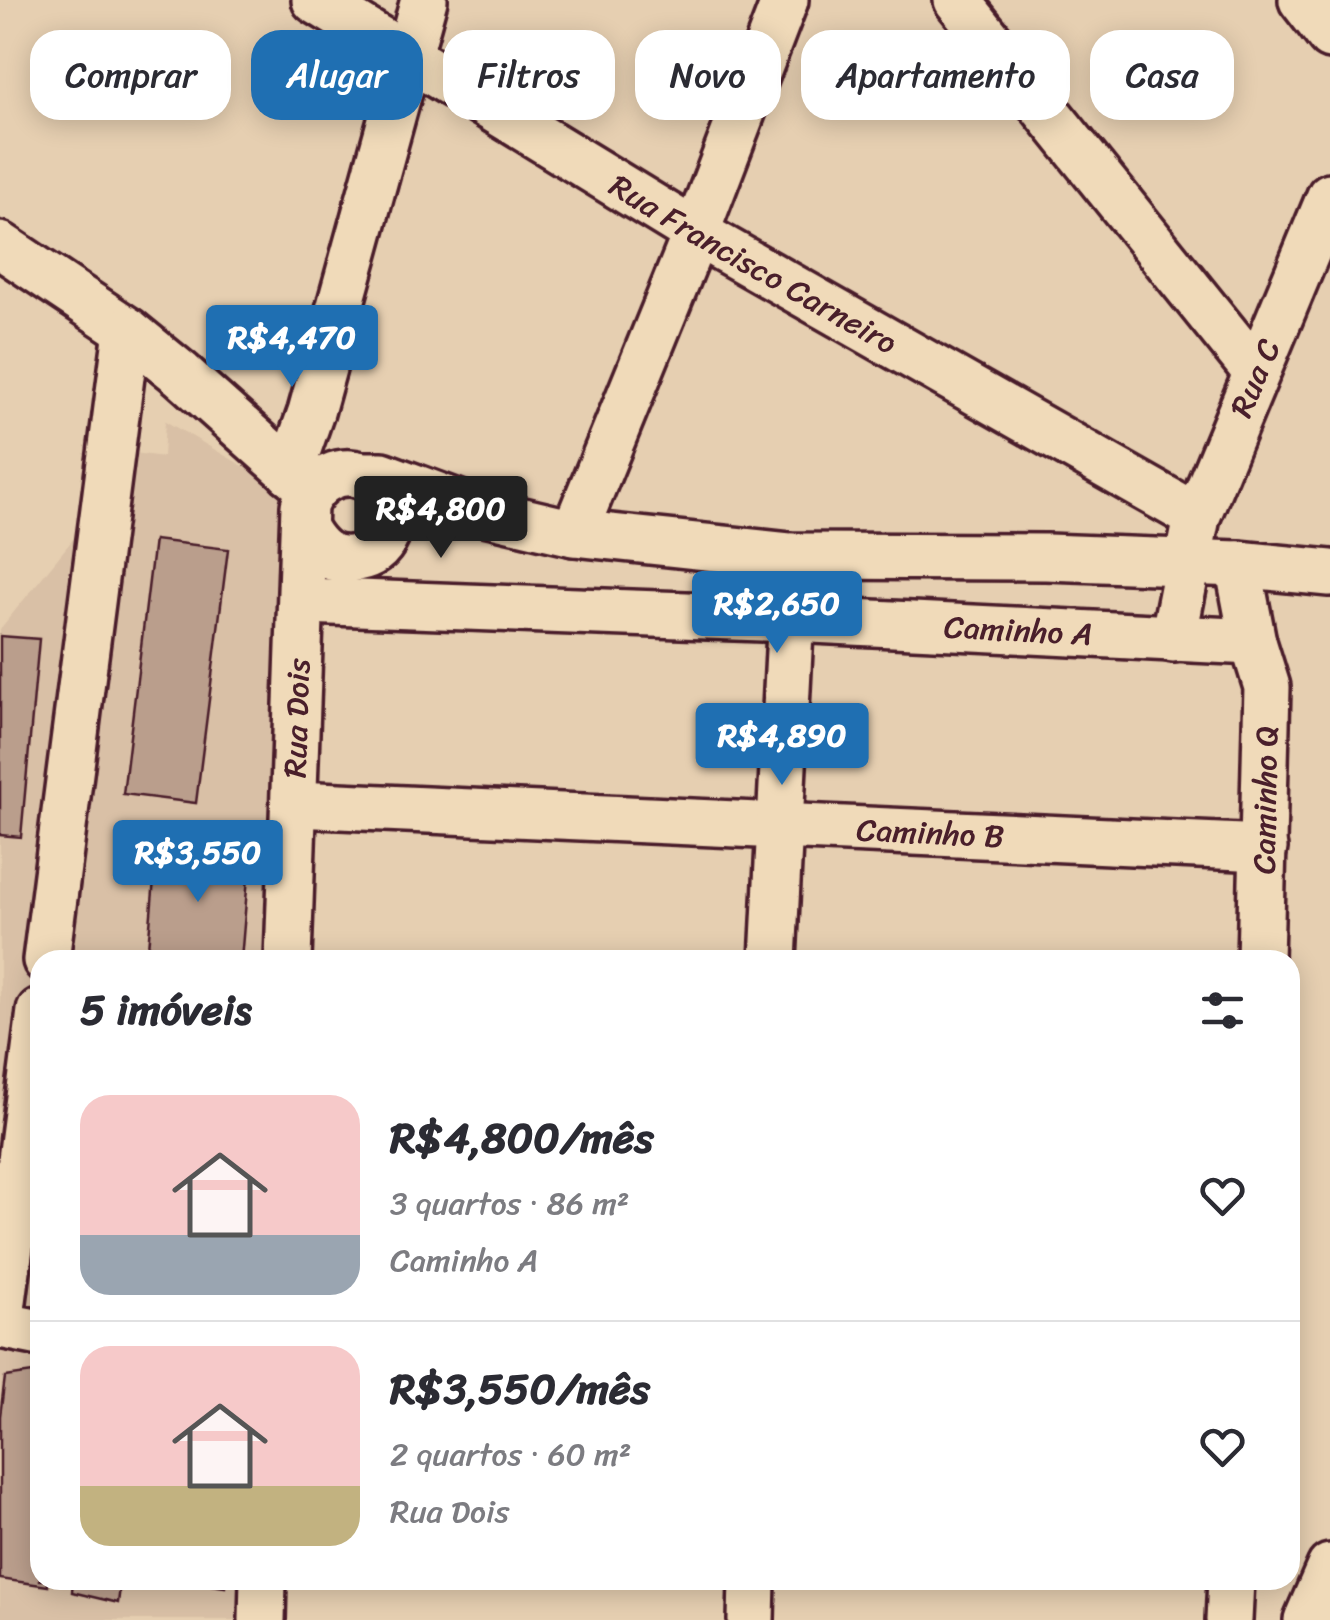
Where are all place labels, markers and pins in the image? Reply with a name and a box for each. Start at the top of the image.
pin: R$4,470 [200,305,384,390]
pin: R$4,800 [349,476,533,561]
pin: R$2,650 [685,571,869,656]
pin: R$4,890 [690,703,874,788]
pin: R$3,550 [106,820,290,905]

